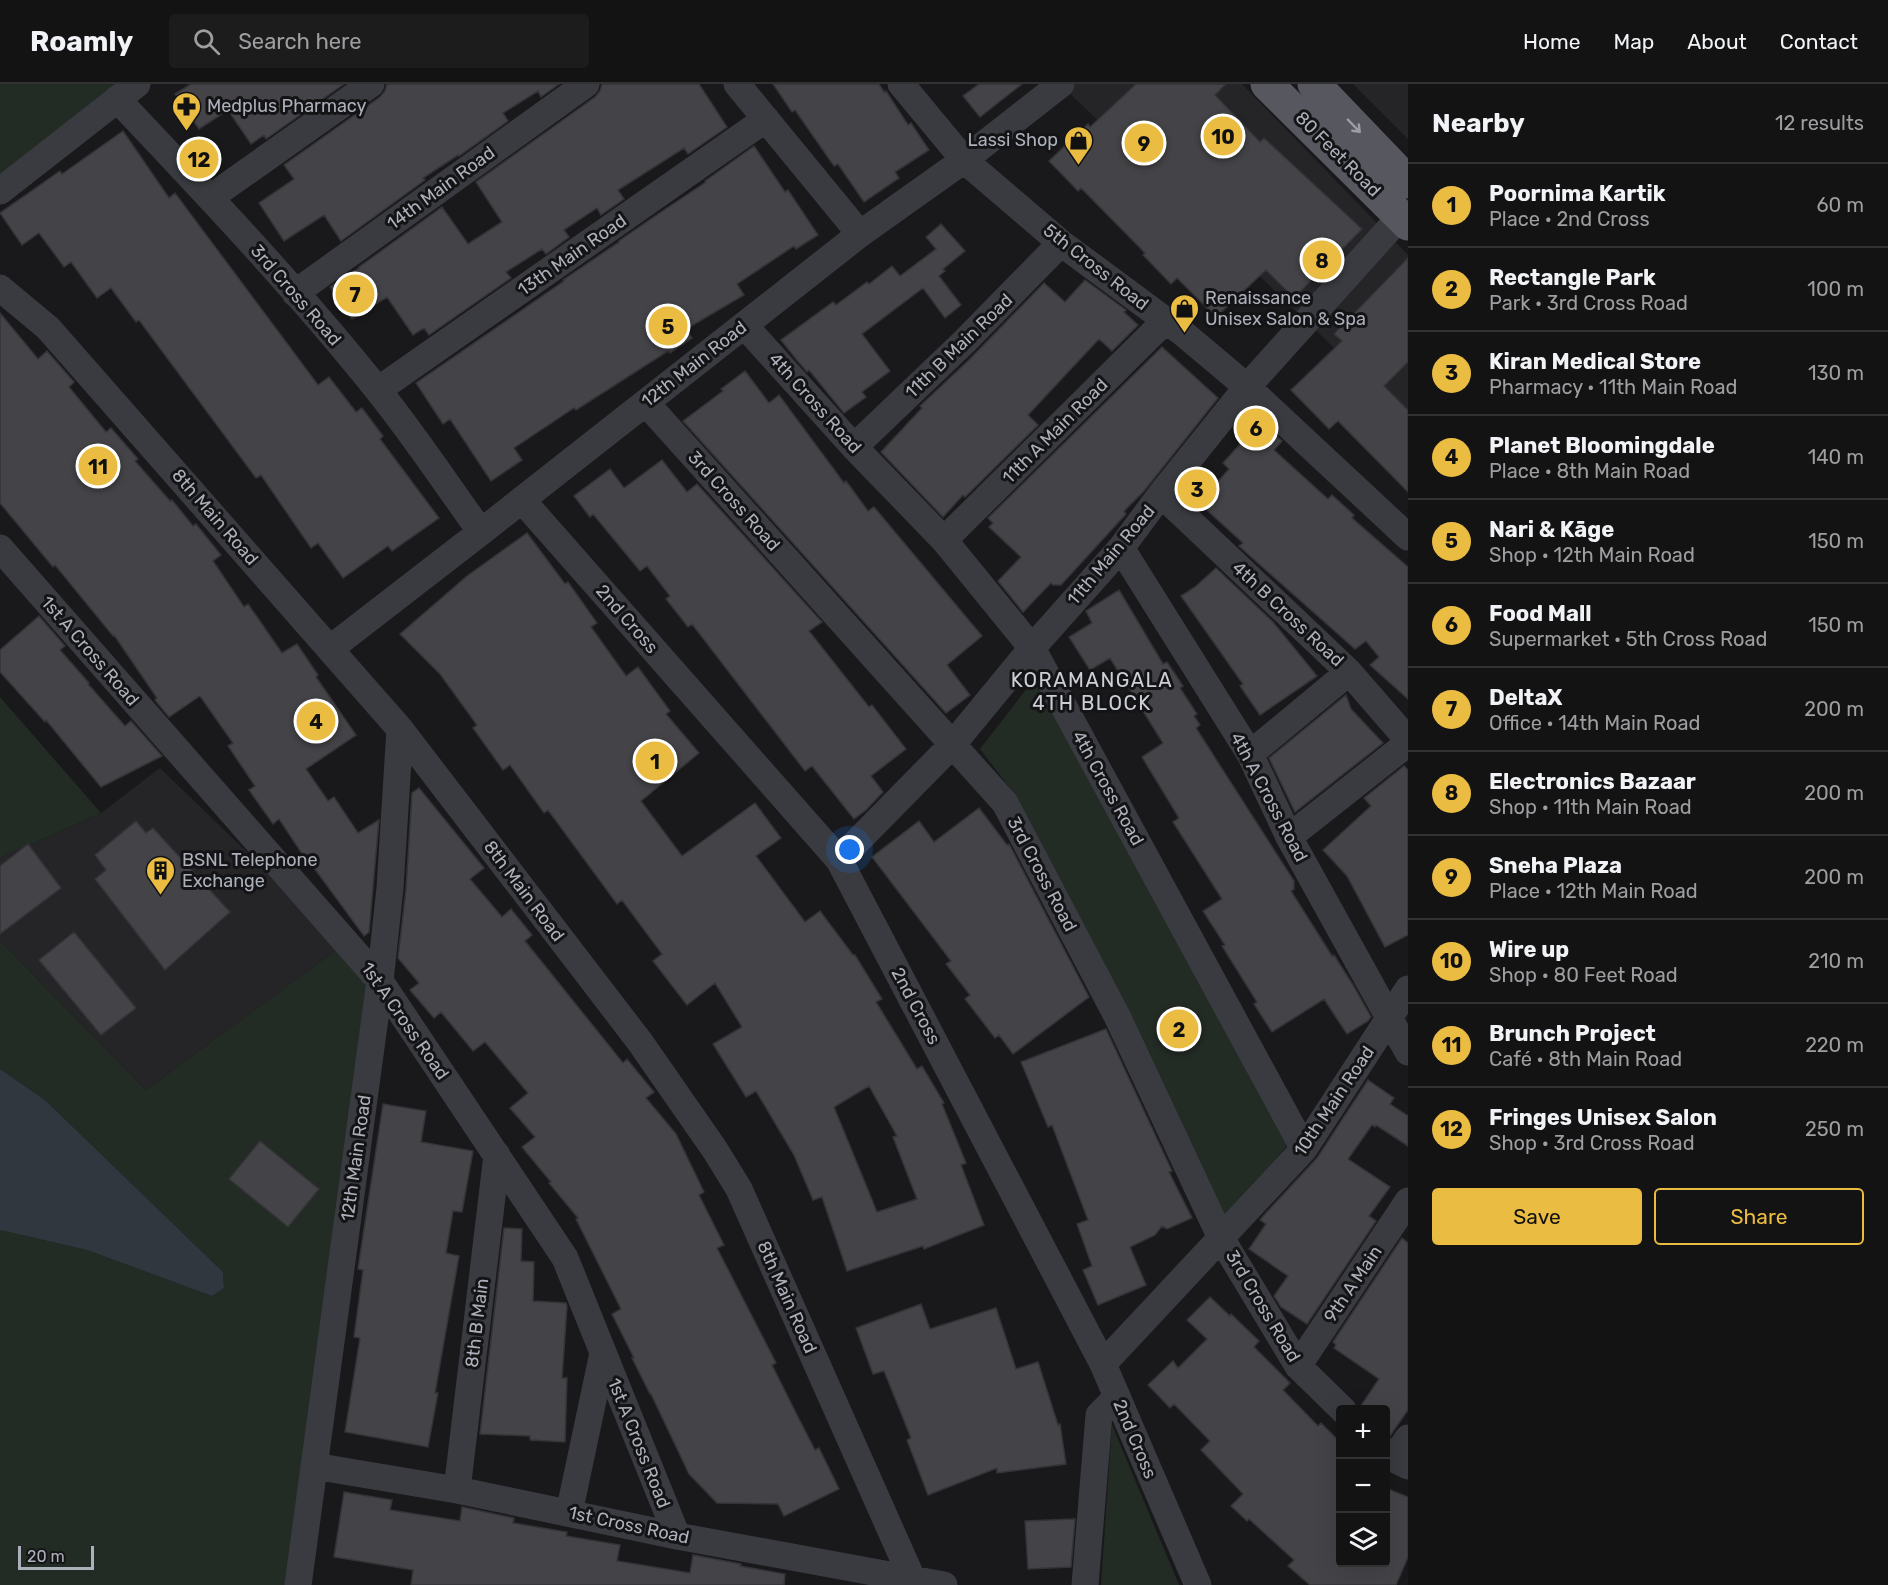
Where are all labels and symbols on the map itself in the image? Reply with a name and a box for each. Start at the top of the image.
pharmacy icon: Medplus Pharmacy [170,90,202,132]
place label: Medplus Pharmacy [207,95,367,117]
street label: 80 Feet Road [1291,107,1385,201]
pin: 10 [1204,113,1242,158]
one-way arrow [1347,119,1362,134]
pin: 9 [1124,120,1164,166]
shop icon: Lassi Shop [1063,124,1095,166]
place label: Lassi Shop [968,129,1058,151]
pin: 12 [180,136,218,182]
street label: 14th Main Road [383,142,499,234]
street label: 13th Main Road [513,209,631,301]
street label: 5th Cross Road [1039,219,1153,315]
pin: 8 [1302,238,1342,282]
street label: 3rd Cross Road [246,240,346,350]
pin: 7 [336,272,374,316]
place label: Renaissance Unisex Salon & Spa [1205,287,1366,330]
street label: 11th B Main Road [901,289,1017,403]
shop icon: Renaissance Unisex Salon & Spa [1168,292,1200,334]
pin: 5 [648,304,688,348]
street label: 12th Main Road [637,316,751,412]
street label: 4th Cross Road [764,348,866,458]
street label: 11th A Main Road [998,374,1112,488]
pin: 6 [1236,406,1276,450]
pin: 11 [78,444,118,488]
street label: 3rd Cross Road [683,446,785,556]
street label: 8th Main Road [167,464,263,570]
pin: 3 [1178,466,1216,512]
street label: 11th Main Road [1063,500,1159,610]
street label: 4th B Cross Road [1228,557,1348,671]
street label: 2nd Cross [591,580,663,658]
street label: 1st A Cross Road [36,592,144,710]
district label: KORAMANGALA 4TH BLOCK [1011,668,1173,715]
pin: 4 [296,698,336,744]
street label: 4th Cross Road [1067,727,1149,849]
street label: 4th A Cross Road [1226,728,1312,866]
pin: 1 [636,738,674,784]
street label: 3rd Cross Road [1002,813,1082,935]
your location [835,835,864,864]
street label: 8th Main Road [479,836,569,946]
place label: BSNL Telephone Exchange [182,849,318,892]
building icon: BSNL Telephone Exchange [145,854,177,896]
street label: 1st A Cross Road [356,958,454,1084]
street label: 2nd Cross [887,964,945,1048]
pin: 2 [1160,1006,1198,1052]
street label: 10th Main Road [1289,1042,1379,1160]
street label: 12th Main Road [336,1093,376,1223]
street label: 8th Main Road [752,1238,822,1356]
street label: 9th A Main [1319,1241,1387,1327]
street label: 3rd Cross Road [1221,1246,1305,1366]
street label: 8th B Main [461,1277,493,1369]
street label: 1st A Cross Road [603,1375,675,1511]
street label: 2nd Cross [1108,1396,1162,1482]
street label: 1st Cross Road [567,1501,691,1549]
scale bar [18,1543,94,1570]

